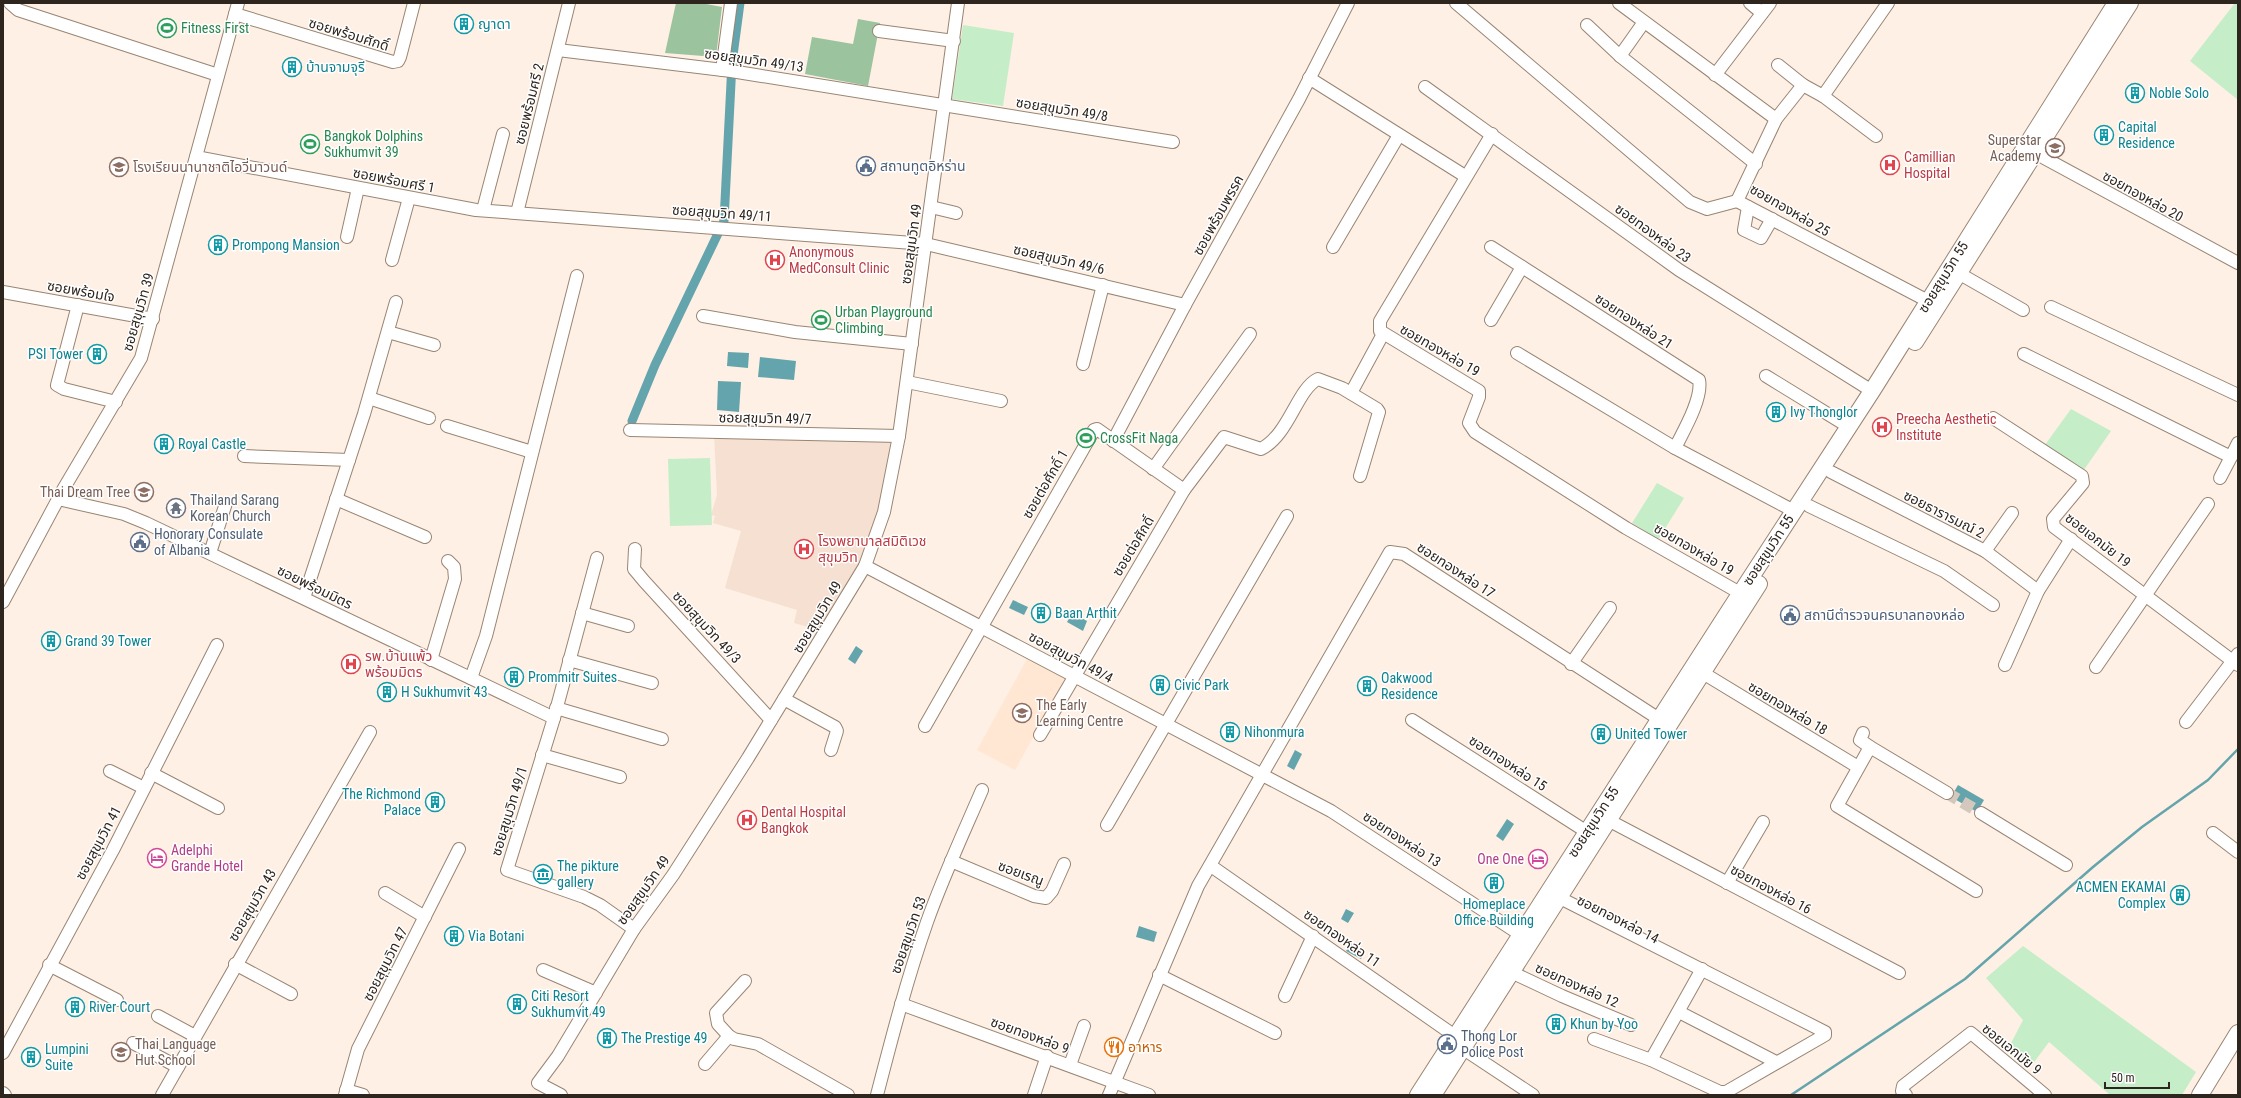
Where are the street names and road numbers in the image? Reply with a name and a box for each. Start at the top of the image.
street label: ซอยพร้อมศักดิ์ [307,14,391,54]
street label: ซอยสุขุมวิท 49/13 [703,45,805,76]
street label: ซอยพร้อมศรี 2 [511,62,547,146]
street label: ซอยสุขุมวิท 49/8 [1015,94,1109,125]
street label: ซอยพร้อมศรี 1 [352,164,436,196]
street label: ซอยทองหล่อ 20 [2100,167,2186,225]
street label: ซอยพร้อมพรรค [1189,172,1247,258]
street label: ซอยทองหล่อ 25 [1747,181,1833,239]
street label: ซอยทองหล่อ 23 [1612,200,1694,266]
street label: ซอยสุขุมวิท 49/11 [672,202,772,225]
street label: ซอยสุขุมวิท 49 [897,203,926,285]
street label: ซอยสุขุมวิท 55 [1915,238,1972,316]
street label: ซอยสุขุมวิท 49/6 [1012,241,1106,278]
street label: ซอยสุขุมวิท 39 [119,271,158,353]
street label: ซอยพร้อมใจ [46,277,116,305]
street label: ซอยทองหล่อ 21 [1592,290,1676,352]
street label: ซอยทองหล่อ 19 [1397,321,1483,379]
street label: ซอยสุขุมวิท 49/7 [718,409,812,428]
street label: ซอยต่อศักดิ์ 1 [1019,447,1071,521]
street label: ซอยธารารมณ์ 2 [1901,487,1987,541]
street label: ซอยเอกมัย 19 [2062,510,2134,570]
street label: ซอยสุขุมวิท 55 [1739,512,1798,589]
street label: ซอยต่อศักดิ์ [1109,513,1157,579]
street label: ซอยทองหล่อ 19 [1651,520,1737,578]
street label: ซอยทองหล่อ 17 [1414,539,1498,601]
street label: ซอยพร้อมมิตร [275,562,355,612]
street label: ซอยสุขุมวิท 49 [789,578,846,656]
street label: ซอยสุขุมวิท 49/3 [669,588,745,667]
street label: ซอยสุขุมวิท 49/4 [1026,628,1116,687]
street label: ซอยทองหล่อ 18 [1746,678,1831,738]
street label: ซอยทองหล่อ 15 [1466,732,1550,794]
street label: ซอยสุขุมวิท 49/1 [488,764,531,858]
street label: ซอยสุขุมวิท 55 [1564,784,1623,861]
street label: ซอยสุขุมวิท 41 [72,804,125,883]
street label: ซอยทองหล่อ 13 [1360,808,1444,870]
street label: ซอยสุขุมวิท 49 [613,852,674,928]
street label: ซอยเรณู [996,857,1046,890]
street label: ซอยทองหล่อ 16 [1728,861,1814,917]
street label: ซอยสุขุมวิท 43 [225,866,280,945]
street label: ซอยทองหล่อ 14 [1574,892,1662,946]
street label: ซอยสุขุมวิท 53 [887,894,930,976]
street label: ซอยทองหล่อ 11 [1301,906,1383,970]
street label: ซอยสุขุมวิท 47 [360,924,411,1004]
street label: ซอยทองหล่อ 12 [1533,959,1621,1011]
street label: ซอยทองหล่อ 9 [988,1013,1072,1057]
street label: ซอยเอกมัย 9 [1979,1020,2045,1078]

